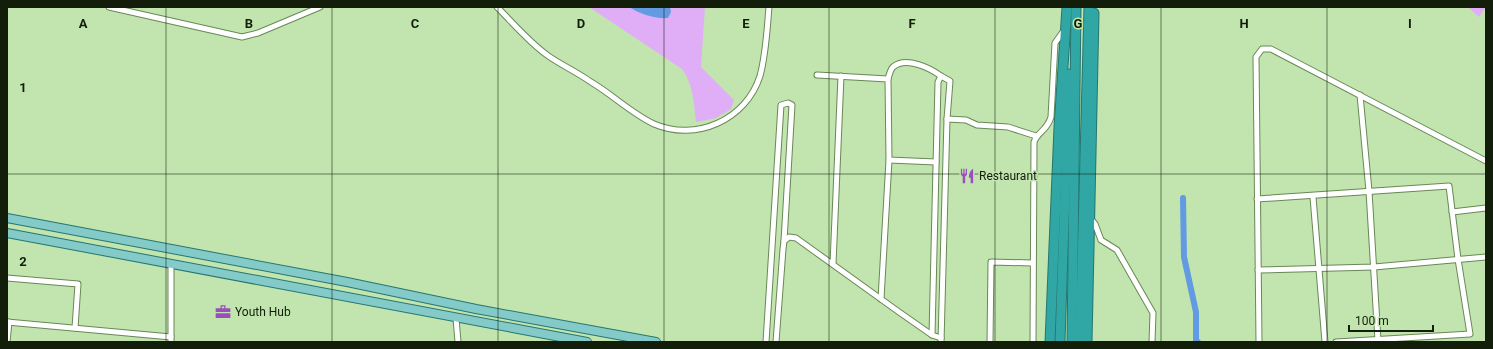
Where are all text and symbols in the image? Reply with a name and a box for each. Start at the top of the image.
text: A [79,16,88,31]
text: B [245,16,253,31]
text: C [411,16,420,31]
text: D [577,16,585,31]
text: E [742,16,750,31]
text: F [908,16,916,31]
text: G [1074,16,1083,31]
text: H [1239,16,1249,31]
text: I [1408,16,1412,31]
text: 1 [19,80,27,95]
restaurant icon: Restaurant [958,167,976,185]
place label: Restaurant [979,169,1037,183]
text: 2 [19,254,27,269]
office icon: Youth Hub [214,303,232,321]
place label: Youth Hub [235,305,291,319]
scale bar [1349,307,1433,333]
text: 100 m [1355,314,1389,328]

